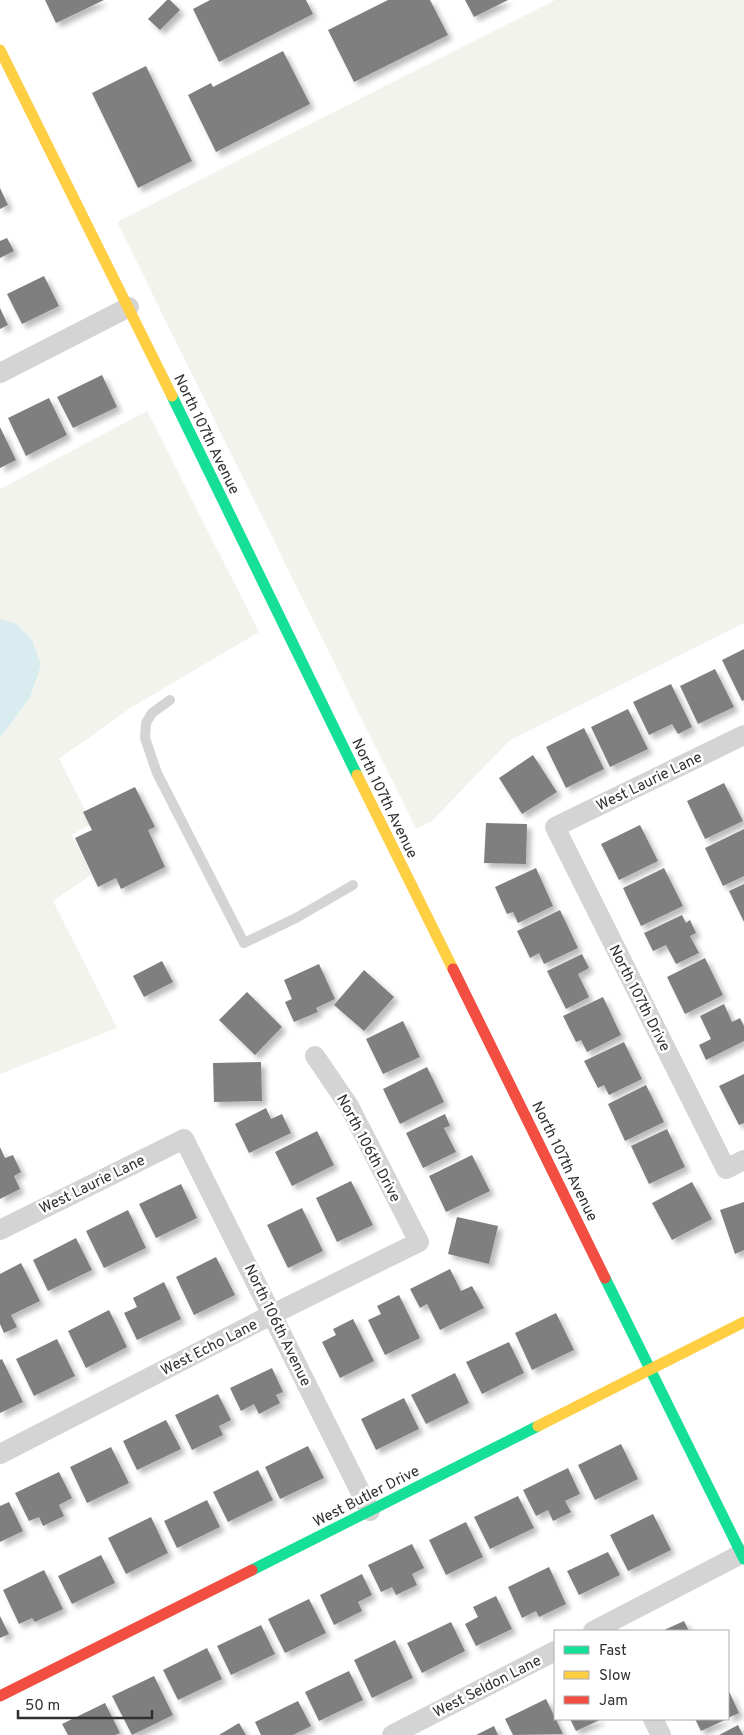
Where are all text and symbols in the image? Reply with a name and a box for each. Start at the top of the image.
street label: North 107th Avenue [168,371,243,498]
street label: North 107th Avenue [346,735,421,862]
street label: West Laurie Lane [594,748,706,816]
street label: North 107th Drive [604,942,674,1055]
street label: North 106th Drive [331,1092,404,1206]
street label: North 107th Avenue [526,1098,601,1225]
street label: West Laurie Lane [37,1151,149,1219]
street label: North 106th Avenue [239,1262,314,1390]
street label: West Echo Lane [158,1316,261,1381]
street label: West Butler Drive [310,1462,423,1532]
legend [554,1630,729,1720]
text: Fast [599,1642,627,1661]
street label: West Seldon Lane [430,1652,545,1723]
text: Slow [599,1667,631,1686]
scale bar [18,1688,151,1720]
text: Jam [599,1692,628,1711]
text: 50 m [25,1697,60,1716]

